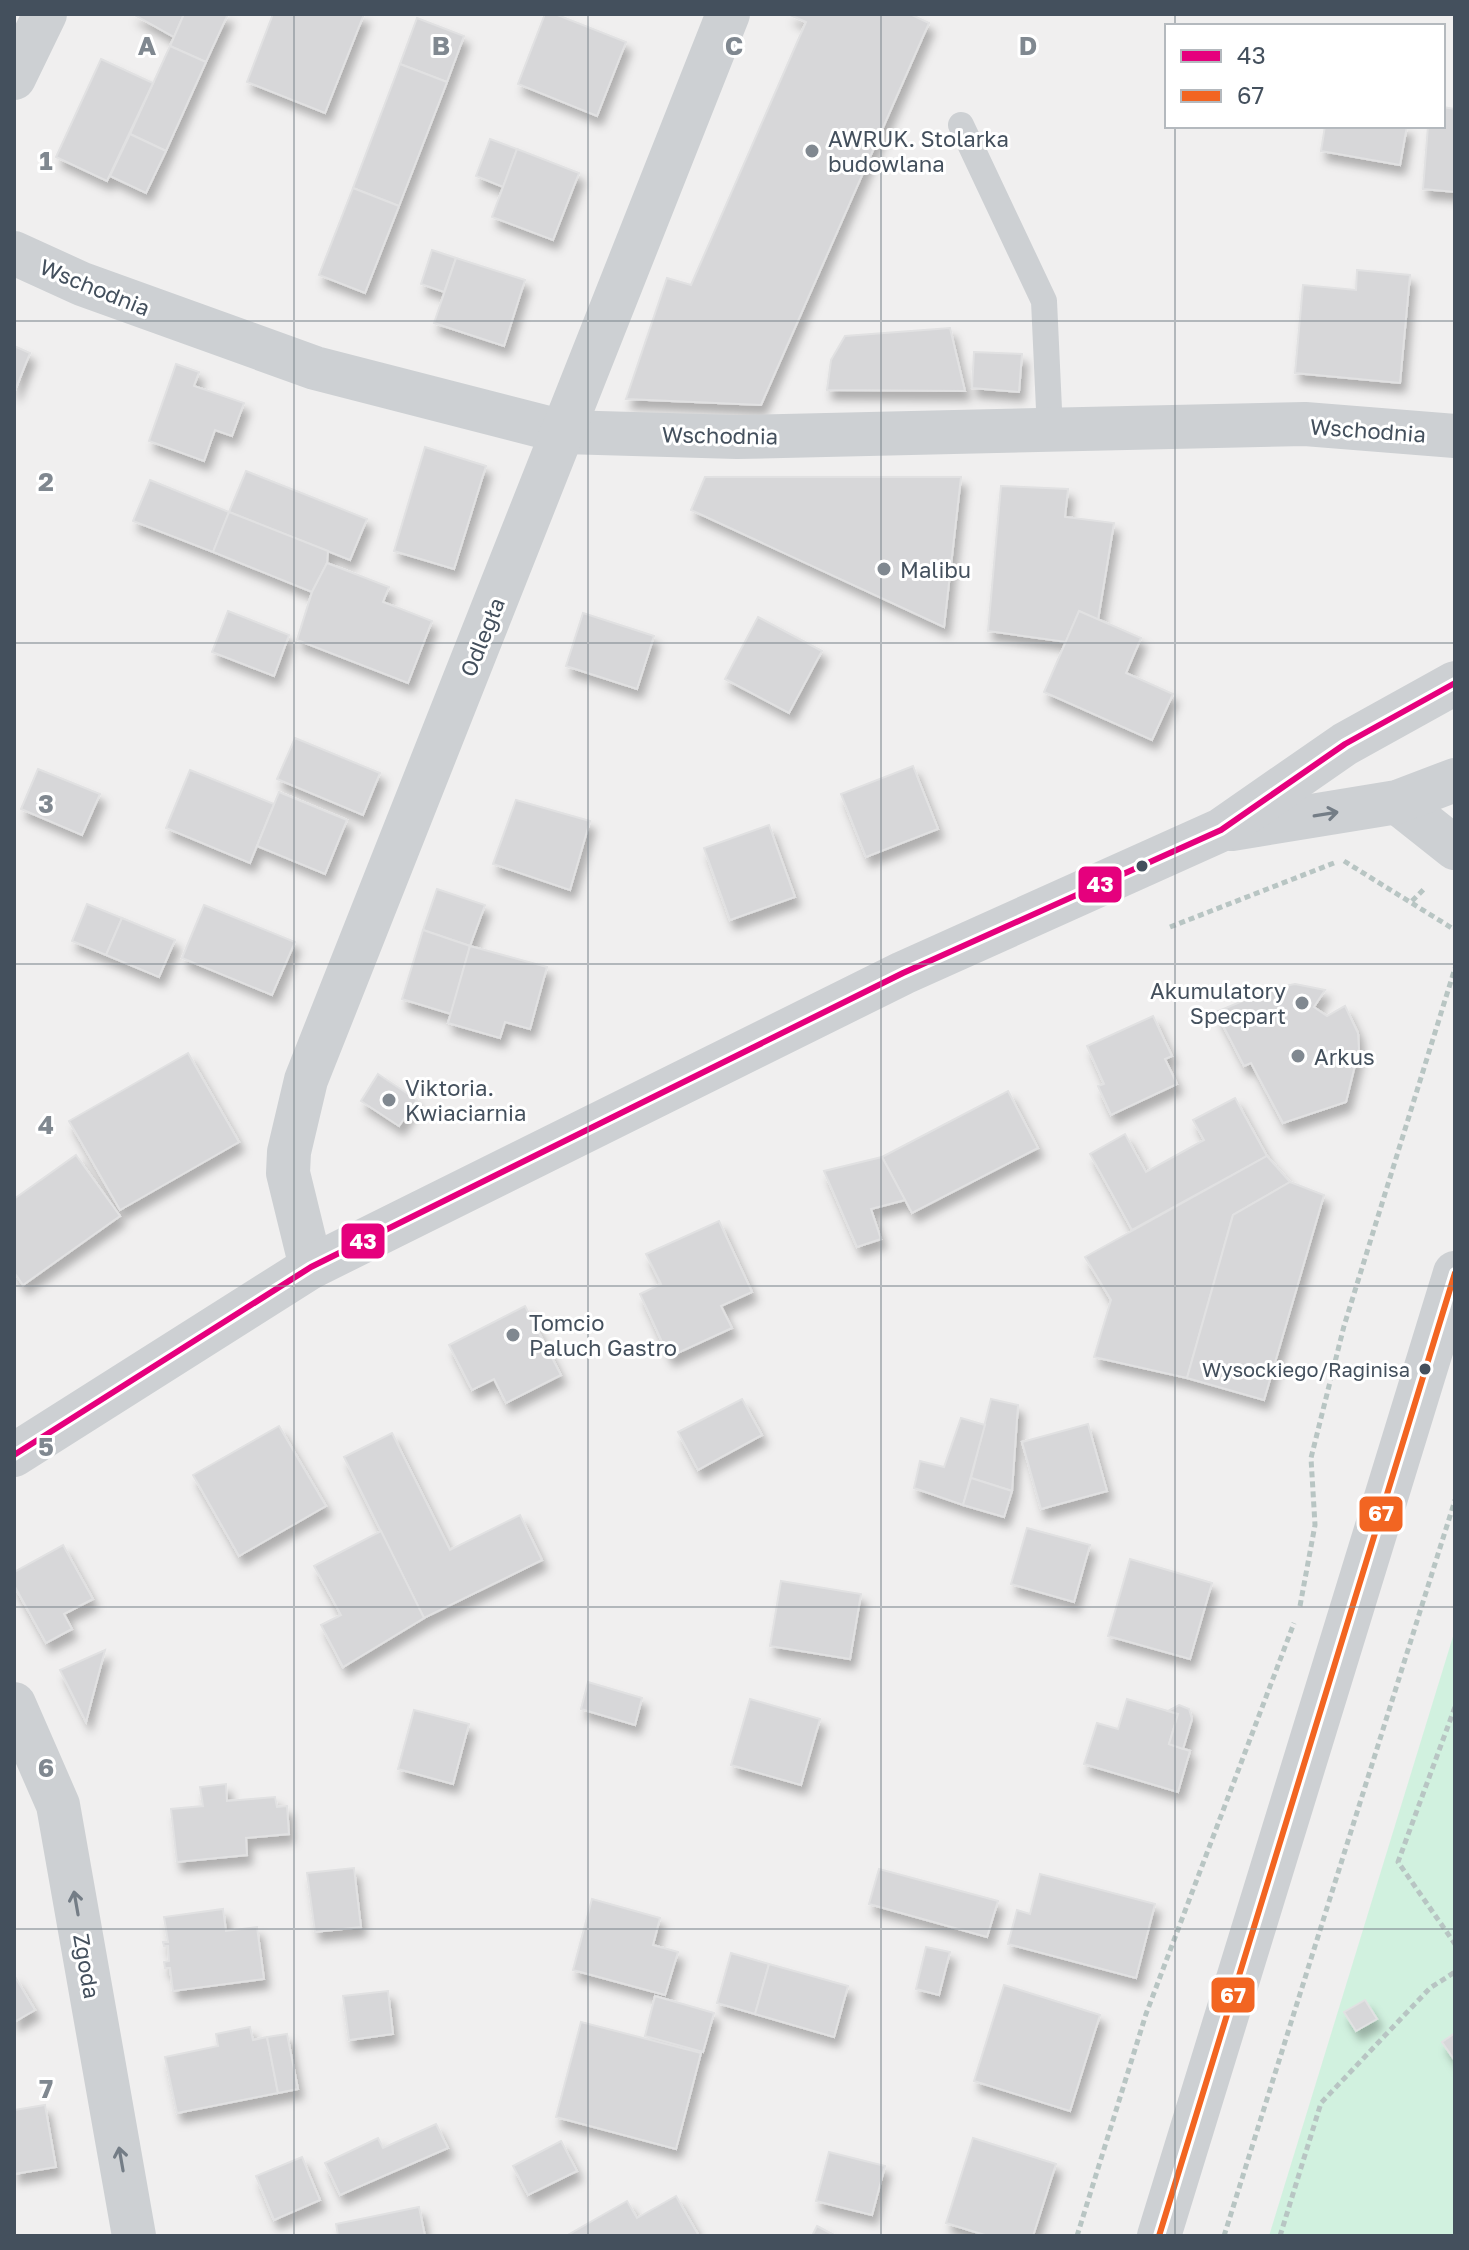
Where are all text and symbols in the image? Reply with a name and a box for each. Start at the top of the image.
legend [1165,24,1445,128]
text: A [138,30,157,61]
text: B [432,30,450,61]
text: C [725,30,743,61]
text: D [1019,30,1037,61]
text: 43 [1237,40,1266,69]
text: 67 [1237,80,1264,109]
place label: AWRUK. Stolarka budowlana [828,125,1009,177]
marker: AWRUK. Stolarka budowlana [803,142,821,160]
text: 1 [39,145,53,176]
street label: Wschodnia [36,253,154,321]
street label: Wschodnia [1309,412,1427,448]
street label: Wschodnia [662,420,778,450]
text: 2 [38,466,54,497]
place label: Malibu [900,556,971,583]
marker: Malibu [875,560,893,578]
street label: Odległa [454,594,510,680]
text: 3 [38,788,54,819]
one-way arrow [1313,806,1338,821]
unlabelled marker [1134,858,1150,874]
line badge: 43 [1077,865,1123,904]
text: 43 [1086,870,1114,897]
place label: Akumulatory Specpart [1150,977,1286,1029]
marker: Akumulatory Specpart [1293,994,1311,1012]
place label: Arkus [1314,1043,1375,1070]
marker: Arkus [1289,1047,1307,1065]
place label: Viktoria. Kwiaciarnia [405,1074,526,1126]
marker: Viktoria. Kwiaciarnia [380,1091,398,1109]
text: 4 [38,1109,54,1140]
line badge: 43 [340,1222,386,1260]
text: 43 [349,1227,377,1254]
place label: Tomcio Paluch Gastro [529,1309,677,1361]
marker: Tomcio Paluch Gastro [504,1326,522,1344]
place label: Wysockiego/Raginisa [1202,1357,1410,1381]
marker: Wysockiego/Raginisa [1417,1361,1433,1377]
text: 5 [38,1431,54,1462]
line badge: 67 [1358,1495,1404,1533]
text: 67 [1368,1499,1394,1526]
text: 6 [38,1752,54,1783]
one-way arrow [67,1891,82,1916]
street label: Zgoda [68,1931,106,2001]
line badge: 67 [1210,1976,1256,2014]
text: 67 [1220,1981,1246,2008]
text: 7 [39,2073,53,2104]
one-way arrow [112,2147,127,2172]

